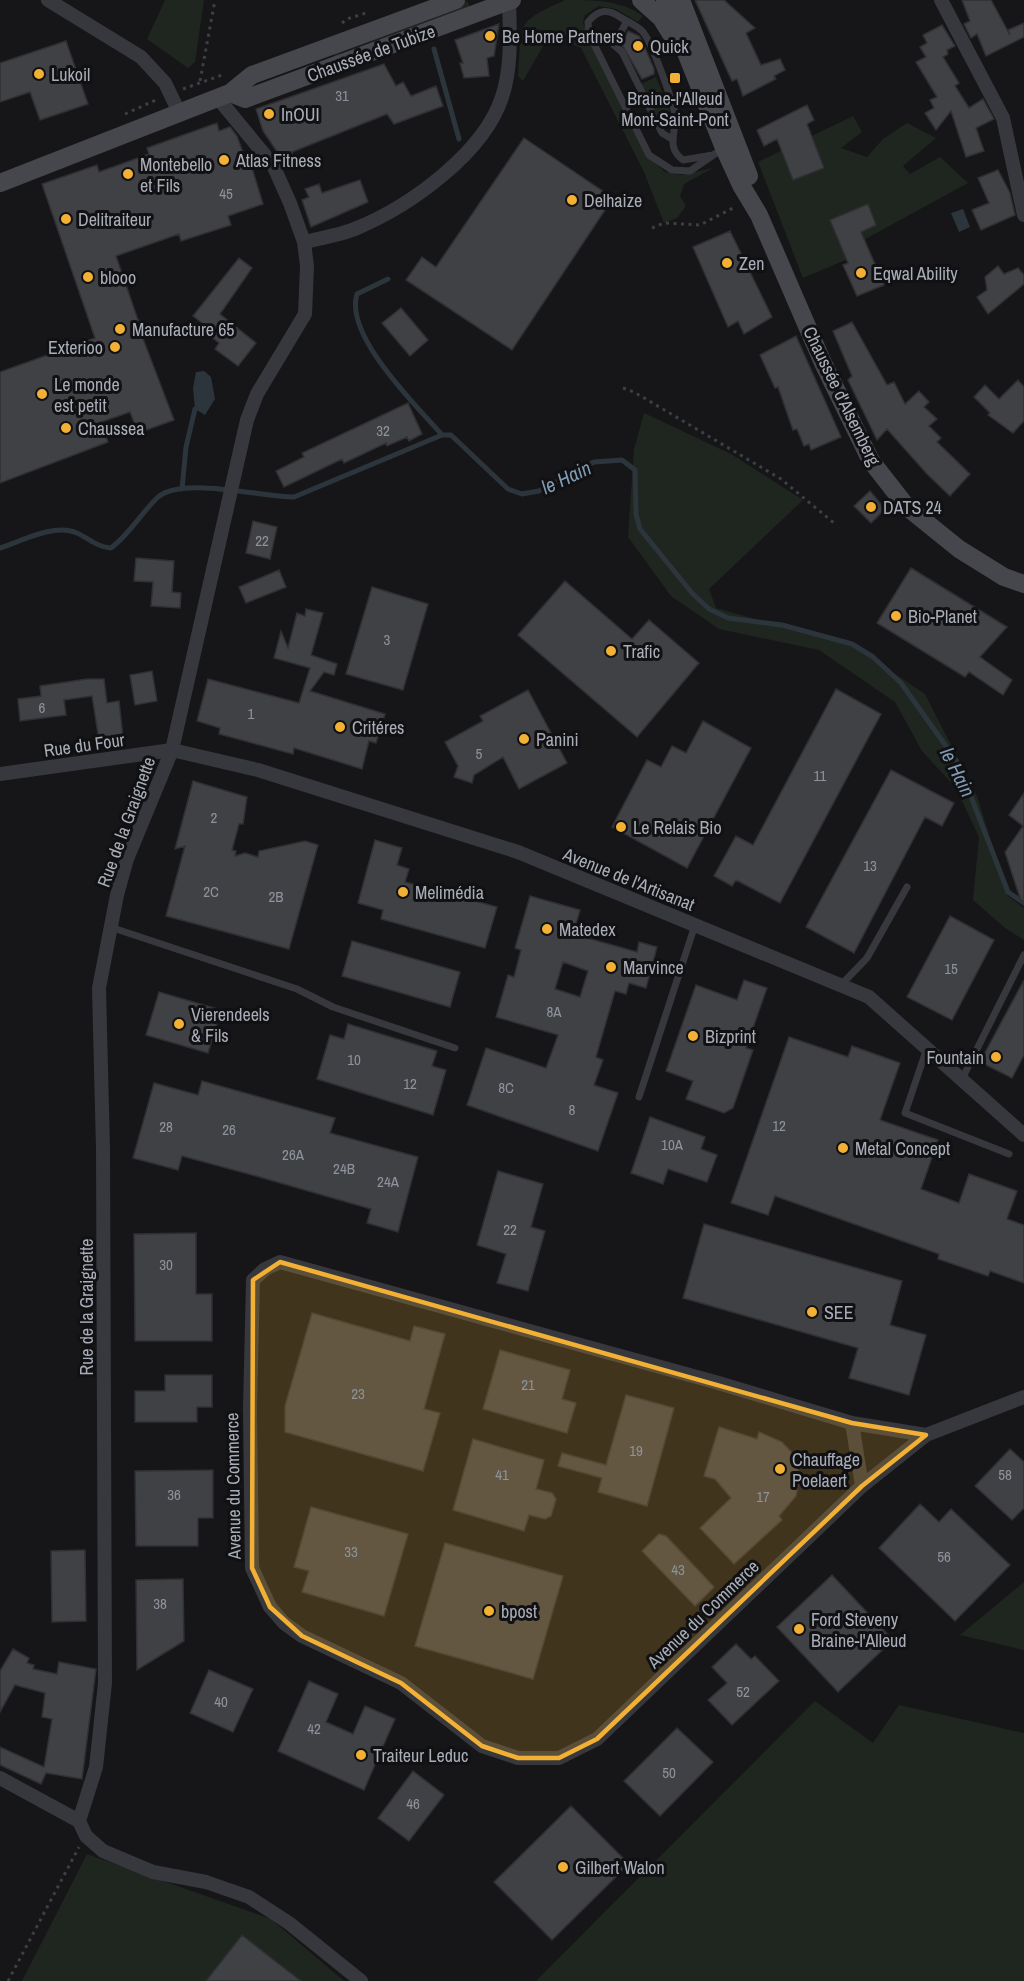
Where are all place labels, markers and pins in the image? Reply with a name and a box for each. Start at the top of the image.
place label: Be Home Partners [502,24,623,49]
marker: Be Home Partners [483,29,497,43]
place label: Quick [650,34,689,59]
marker: Quick [631,39,645,53]
place label: Lukoil [51,62,90,87]
marker: Lukoil [32,67,46,81]
marker: Braine-l'Alleud Mont-Saint-Pont [668,71,682,85]
place label: Braine-l'Alleud Mont-Saint-Pont [621,86,729,132]
place label: InOUI [281,102,320,127]
marker: InOUI [262,107,276,121]
place label: Atlas Fitness [235,148,321,173]
place label: Montebello et Fils [140,152,212,198]
marker: Atlas Fitness [217,153,231,167]
marker: Montebello et Fils [121,167,135,181]
place label: Delhaize [584,188,642,213]
marker: Delhaize [565,193,579,207]
place label: Delitraiteur [78,207,151,232]
marker: Delitraiteur [59,212,73,226]
place label: Zen [739,251,764,276]
marker: Zen [720,256,734,270]
place label: Eqwal Ability [873,261,958,286]
place label: blooo [100,265,136,290]
marker: Eqwal Ability [854,266,868,280]
marker: blooo [81,270,95,284]
place label: Manufacture 65 [132,317,235,342]
marker: Manufacture 65 [113,322,127,336]
place label: Exterioo [48,335,103,360]
marker: Exterioo [108,340,122,354]
place label: Le monde est petit [54,372,120,418]
marker: Le monde est petit [35,387,49,401]
place label: Chaussea [78,416,144,441]
marker: Chaussea [59,421,73,435]
place label: DATS 24 [883,495,942,520]
marker: DATS 24 [864,500,878,514]
place label: Bio-Planet [908,604,977,629]
marker: Bio-Planet [889,609,903,623]
place label: Trafic [623,639,660,664]
marker: Trafic [604,644,618,658]
place label: Critéres [352,715,405,740]
marker: Critéres [333,720,347,734]
place label: Panini [536,727,579,752]
marker: Panini [517,732,531,746]
place label: Le Relais Bio [633,815,722,840]
marker: Le Relais Bio [614,820,628,834]
place label: Melimédia [415,880,484,905]
marker: Melimédia [396,885,410,899]
place label: Matedex [559,917,616,942]
marker: Matedex [540,922,554,936]
place label: Marvince [623,955,684,980]
marker: Marvince [604,960,618,974]
place label: Vierendeels & Fils [191,1002,270,1048]
marker: Vierendeels & Fils [172,1017,186,1031]
place label: Bizprint [705,1024,756,1049]
marker: Bizprint [686,1029,700,1043]
place label: Fountain [926,1045,984,1070]
marker: Fountain [989,1050,1003,1064]
place label: Metal Concept [855,1136,950,1161]
marker: Metal Concept [836,1141,850,1155]
place label: SEE [824,1300,854,1325]
marker: SEE [805,1305,819,1319]
place label: Chauffage Poelaert [792,1447,860,1493]
marker: Chauffage Poelaert [773,1462,787,1476]
place label: bpost [501,1599,537,1624]
marker: bpost [482,1604,496,1618]
place label: Ford Steveny Braine-l'Alleud [811,1607,907,1653]
marker: Ford Steveny Braine-l'Alleud [792,1622,806,1636]
place label: Traiteur Leduc [373,1743,468,1768]
marker: Traiteur Leduc [354,1748,368,1762]
place label: Gilbert Walon [575,1855,665,1880]
marker: Gilbert Walon [556,1860,570,1874]

